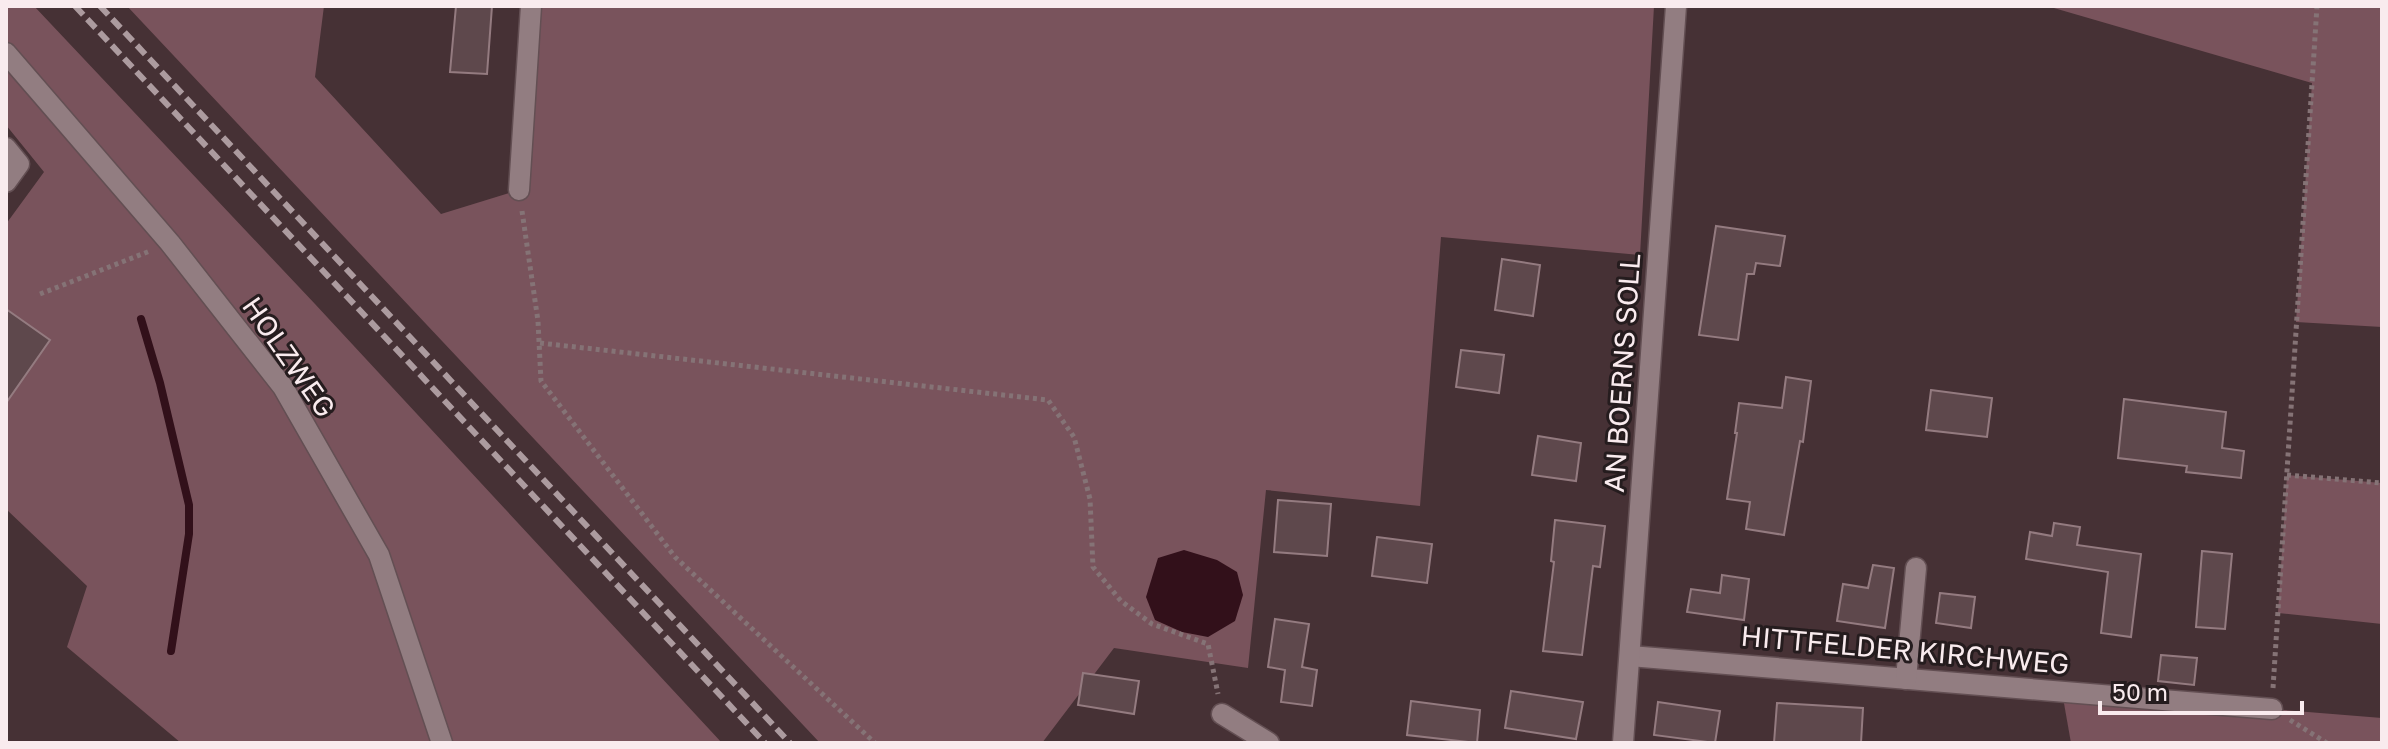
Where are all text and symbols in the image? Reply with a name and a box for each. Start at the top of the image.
street label: AN BOERNS SOLL [1597,252,1646,493]
street label: HOLZWEG [236,290,343,423]
street label: HITTFELDER KIRCHWEG [1740,619,2071,680]
scale bar [2100,665,2302,715]
text: 50 m [2112,677,2168,706]

